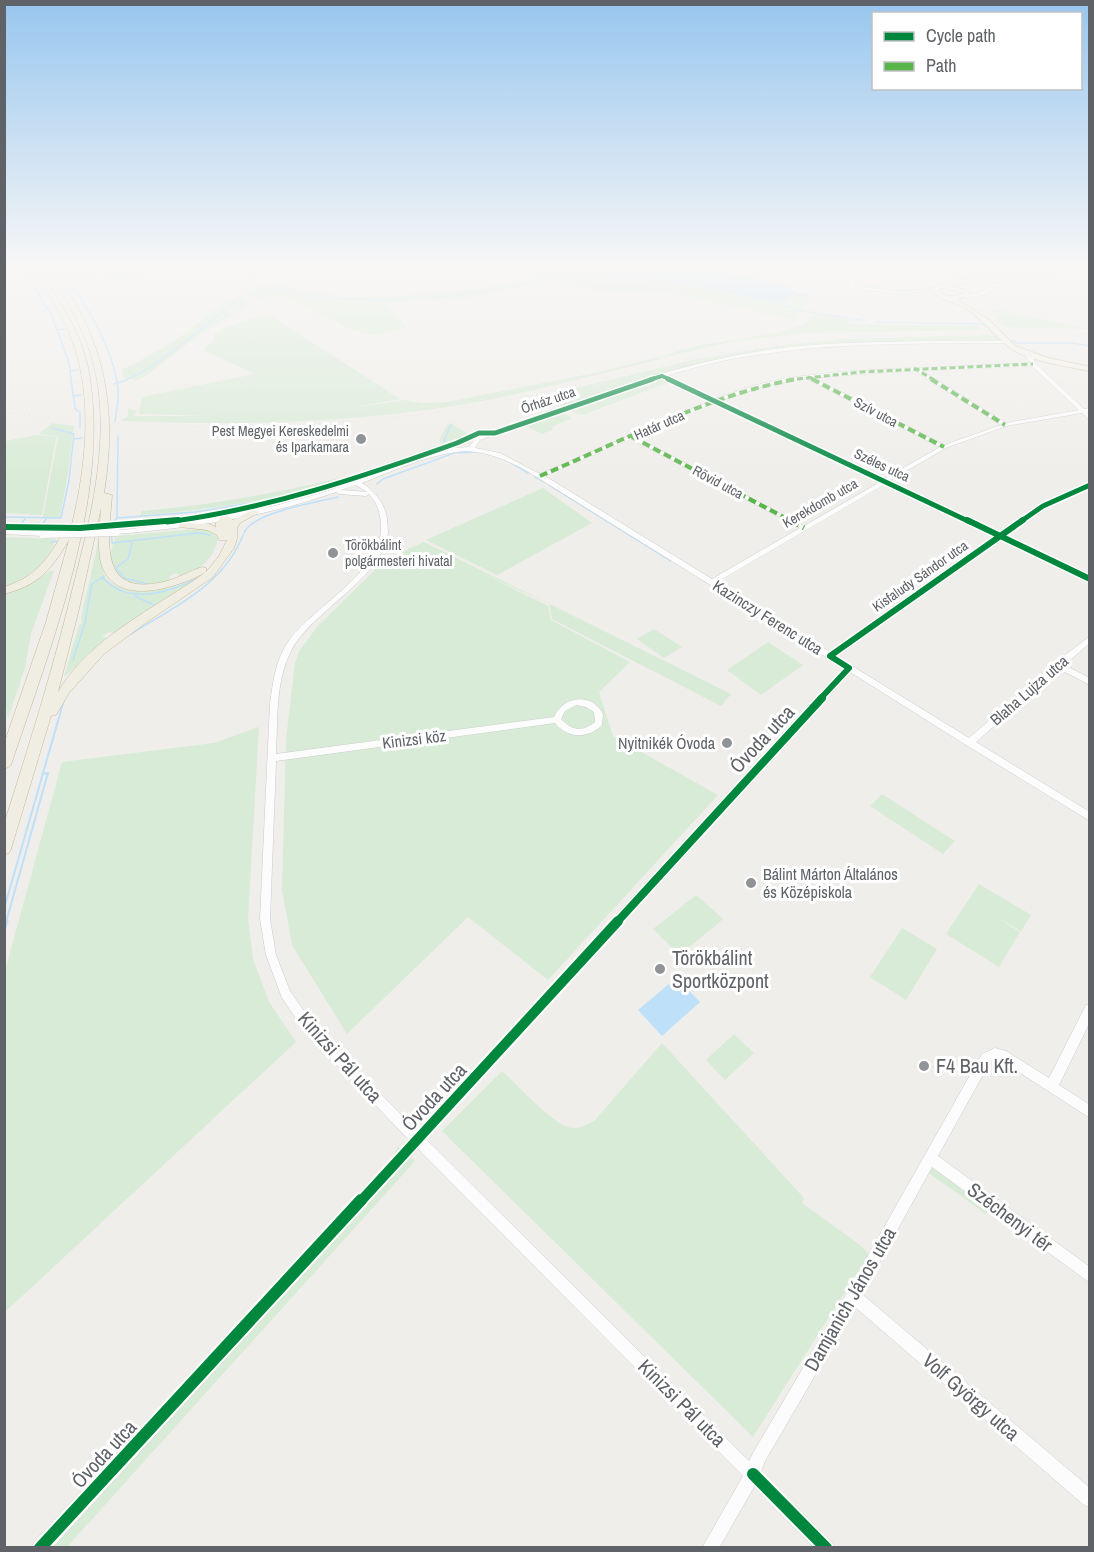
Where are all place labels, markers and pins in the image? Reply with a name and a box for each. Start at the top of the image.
place label: Pest Megyei Kereskedelmi és Iparkamara [212,422,350,456]
marker: Pest Megyei Kereskedelmi és Iparkamara [354,432,368,446]
place label: Törökbálint polgármesteri hivatal [345,536,452,570]
marker: Törökbálint polgármesteri hivatal [326,546,340,560]
place label: Nyitnikék Óvoda [618,732,716,754]
marker: Nyitnikék Óvoda [720,736,734,750]
place label: Bálint Márton Általános és Középiskola [763,863,898,903]
marker: Bálint Márton Általános és Középiskola [744,876,758,890]
place label: Törökbálint Sportközpont [672,944,769,994]
marker: Törökbálint Sportközpont [653,962,667,976]
place label: F4 Bau Kft. [936,1052,1018,1079]
marker: F4 Bau Kft. [917,1059,931,1073]

